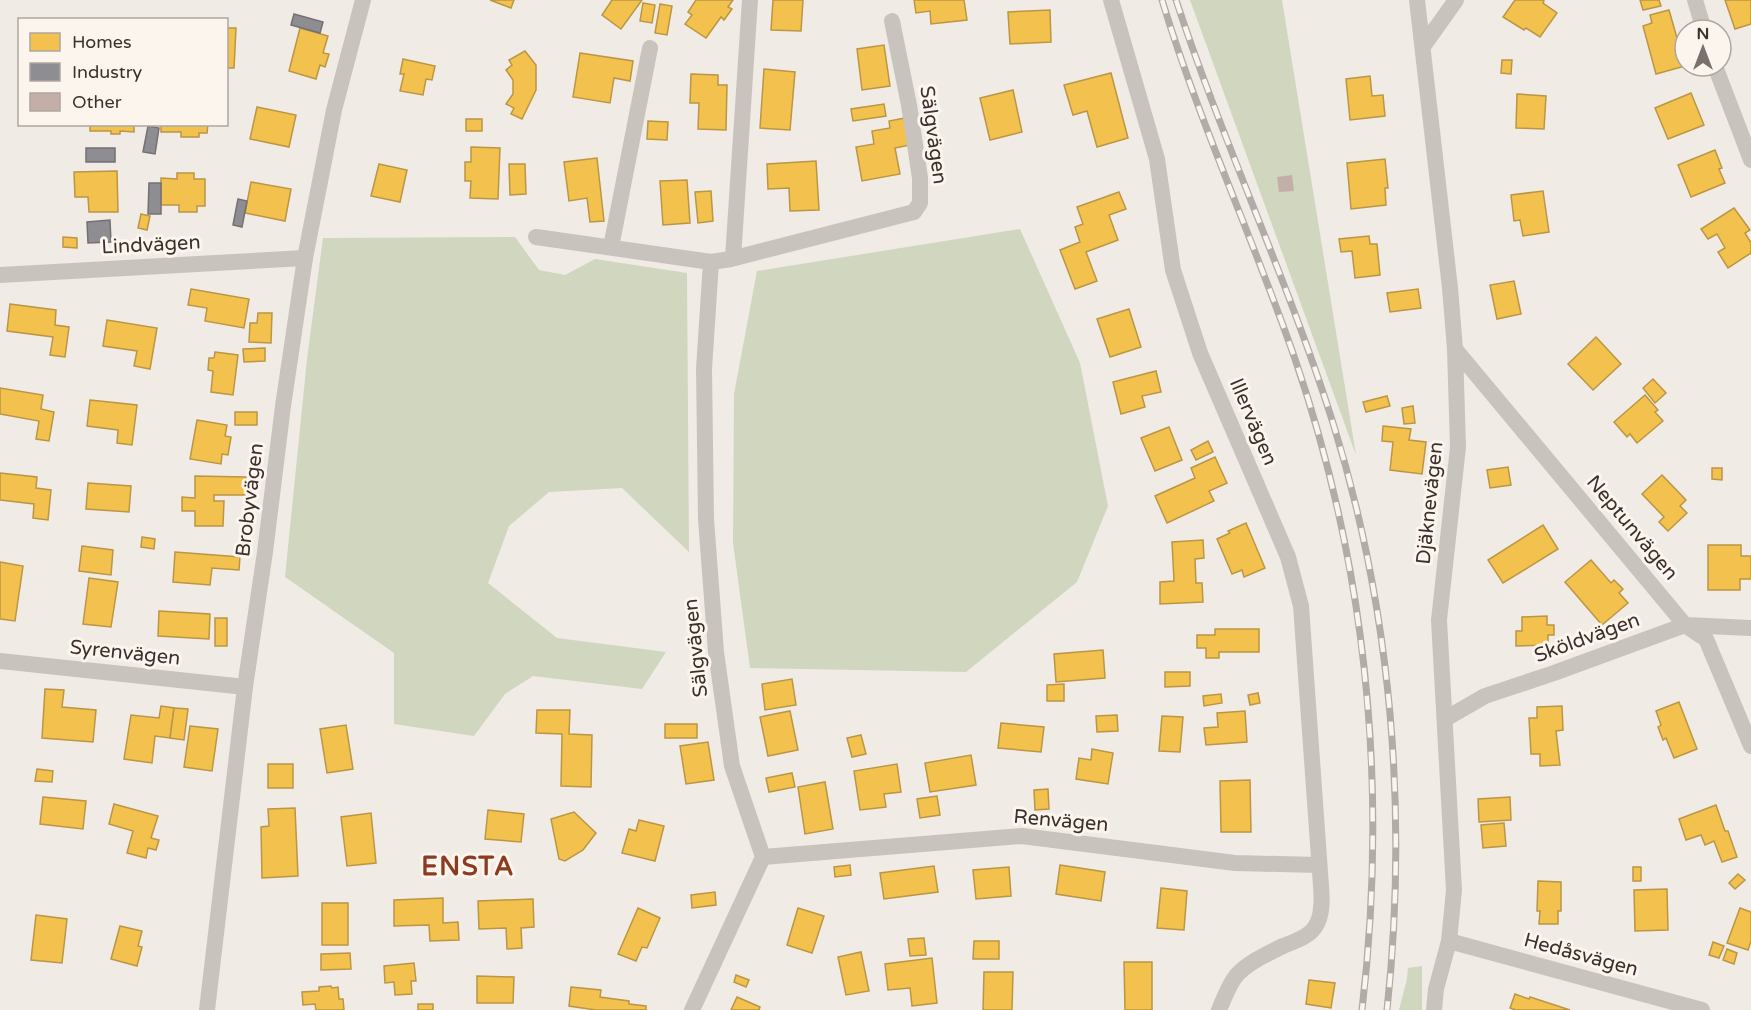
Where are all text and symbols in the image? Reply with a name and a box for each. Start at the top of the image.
legend [18,18,228,126]
north arrow [1673,18,1733,78]
text: N [1697,24,1709,44]
text: Homes [72,31,132,53]
text: Industry [72,61,143,83]
street label: Sälgvägen [914,84,952,186]
text: Other [72,91,122,113]
street label: Lindvägen [101,230,201,260]
street label: Illervägen [1224,375,1282,469]
street label: Djäknevägen [1412,440,1448,566]
street label: Brobyvägen [231,442,269,558]
street label: Neptunvägen [1581,471,1683,585]
street label: Sälgvägen [679,598,713,698]
street label: Sköldvägen [1531,608,1643,668]
street label: Syrenvägen [69,635,181,671]
street label: Renvägen [1012,805,1110,837]
district label: ENSTA [421,851,515,882]
street label: Hedåsvägen [1521,928,1641,982]

